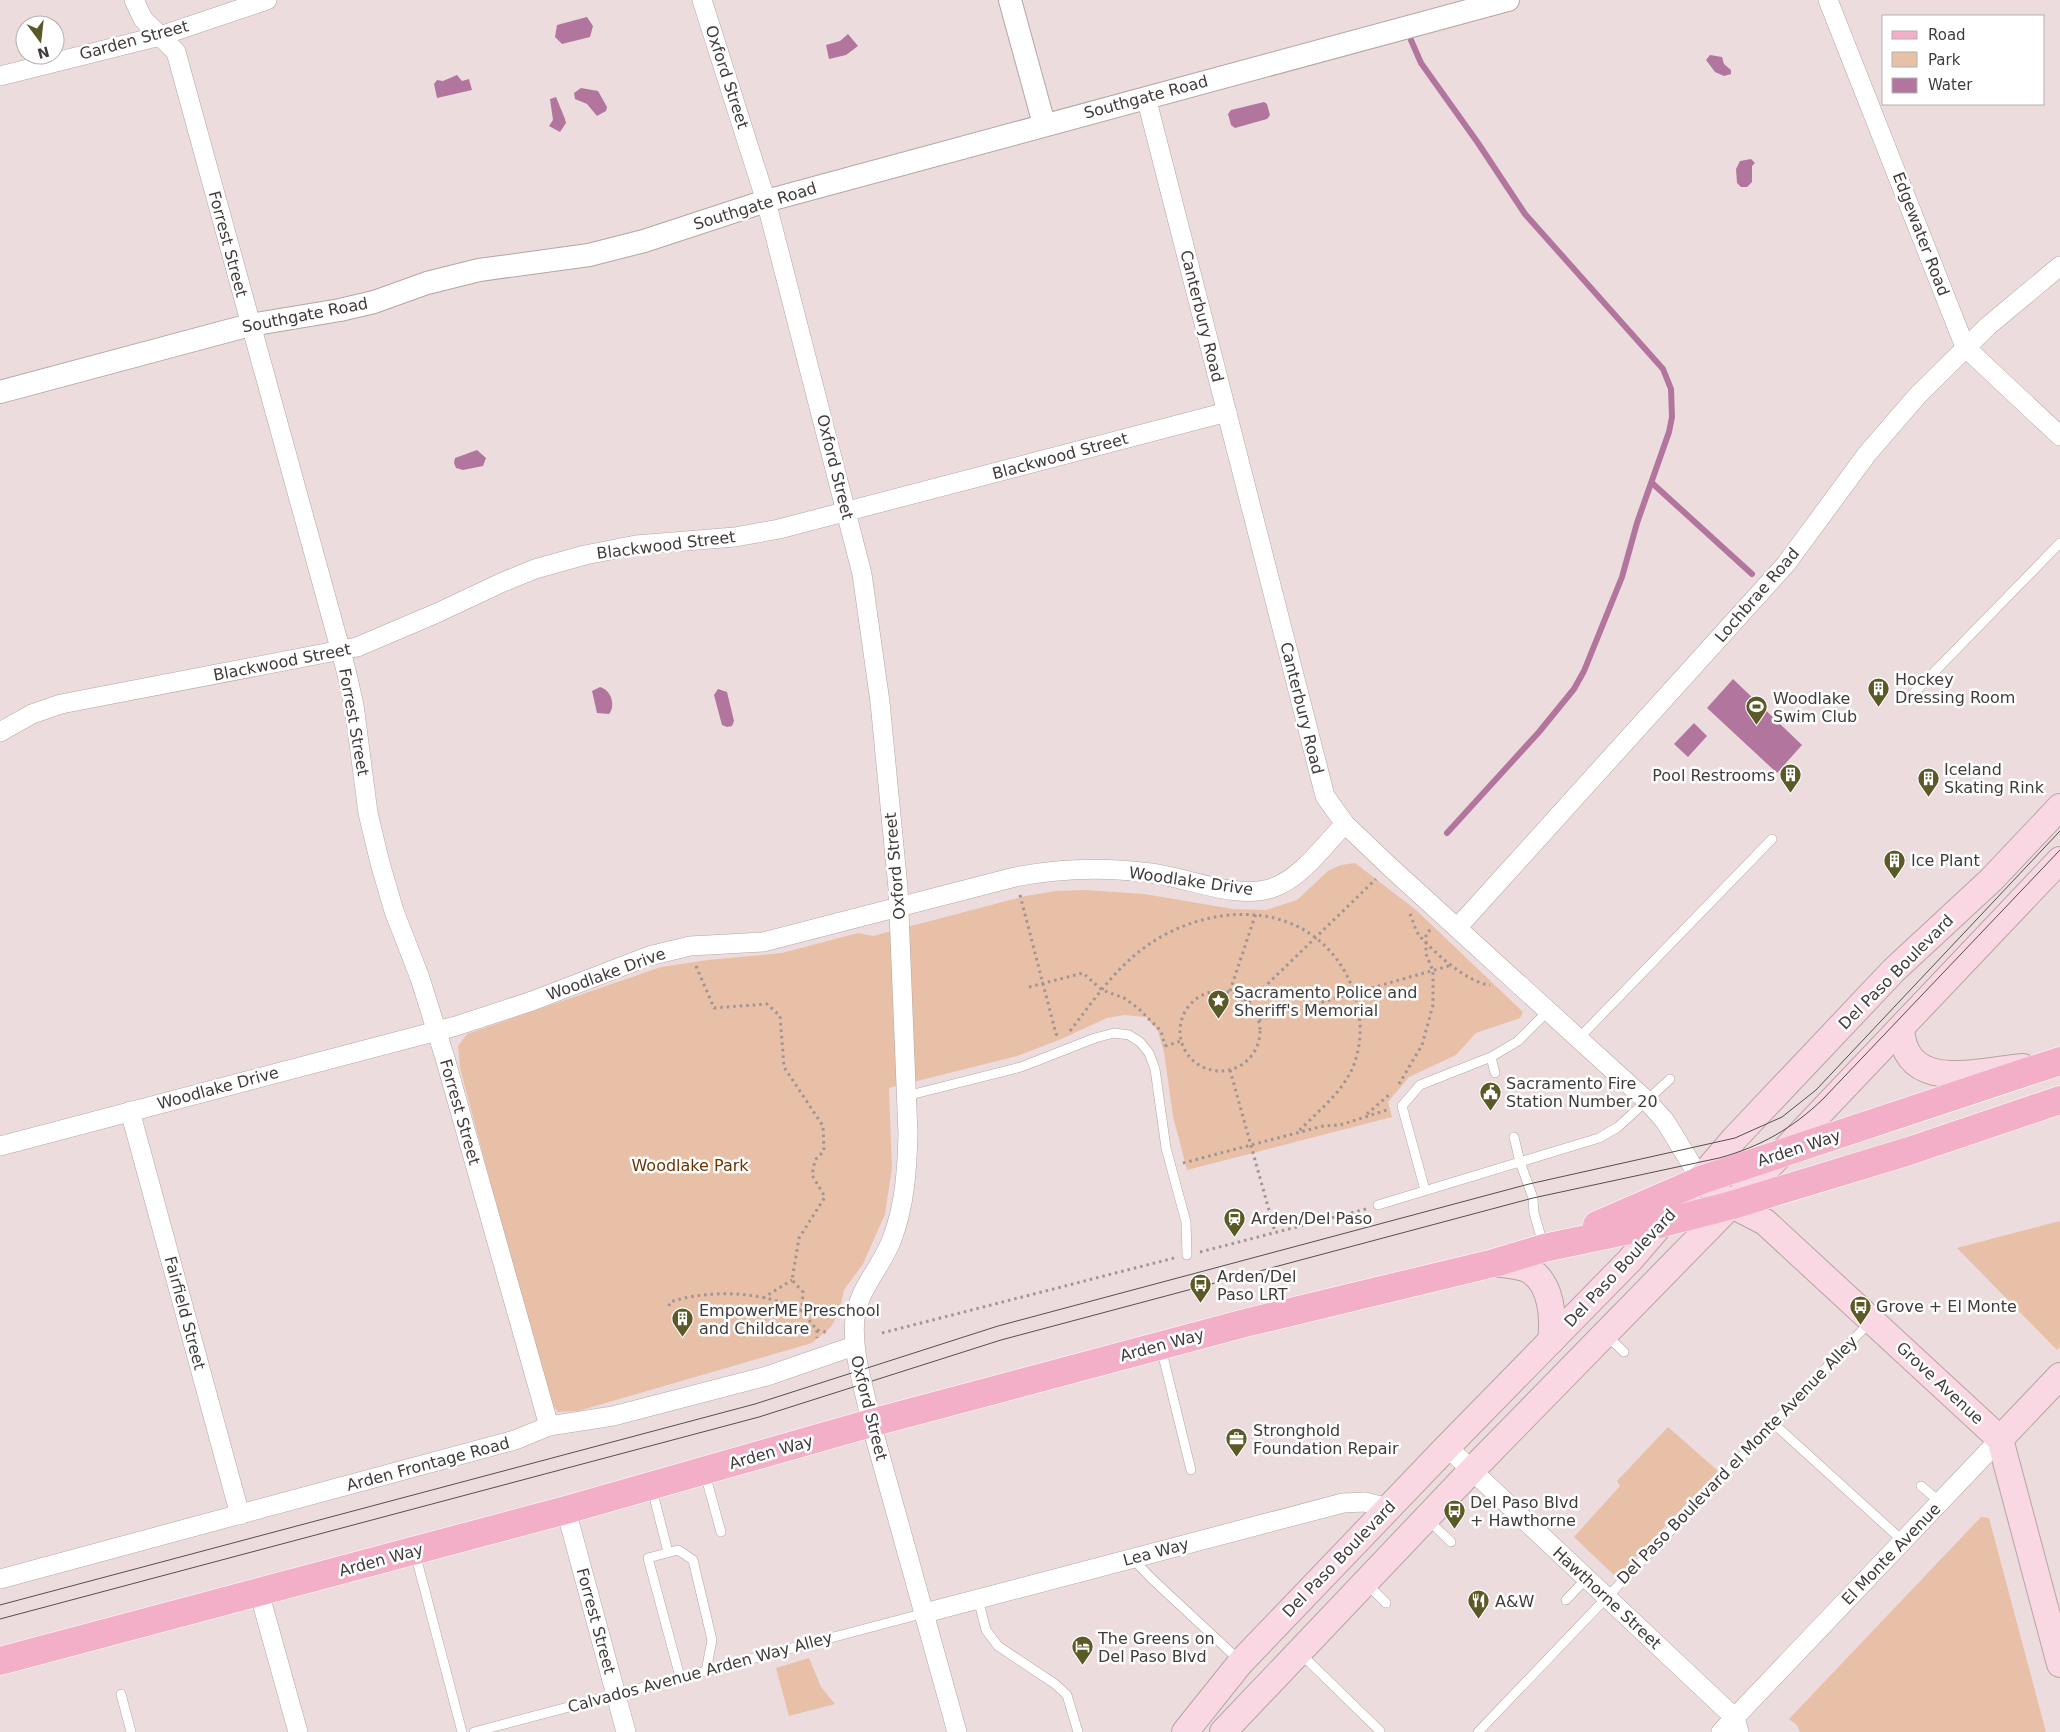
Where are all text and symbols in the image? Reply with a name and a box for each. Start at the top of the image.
north arrow [15,15,65,65]
legend [1882,15,2045,105]
street label: Garden Street [77,16,191,64]
street label: Oxford Street [701,23,753,131]
text: Road [1928,26,1966,44]
text: N [36,43,51,62]
text: Park [1928,51,1961,69]
street label: Southgate Road [1082,71,1210,123]
text: Water [1928,76,1973,94]
street label: Edgewater Road [1889,169,1953,299]
street label: Southgate Road [691,178,819,234]
street label: Forrest Street [205,189,251,299]
street label: Canterbury Road [1176,248,1228,384]
street label: Southgate Road [240,293,370,337]
street label: Oxford Street [813,412,857,522]
street label: Blackwood Street [990,429,1130,483]
street label: Blackwood Street [595,527,737,563]
street label: Lochbrae Road [1711,544,1803,646]
street label: Blackwood Street [212,639,352,685]
street label: Canterbury Road [1276,640,1328,776]
street label: Forrest Street [335,667,373,777]
place label: Hockey Dressing Room [1895,670,2015,707]
building icon: Hockey Dressing Room [1867,676,1891,707]
place label: Woodlake Swim Club [1773,689,1857,726]
sports icon: Woodlake Swim Club [1745,695,1769,726]
place label: Iceland Skating Rink [1944,760,2045,797]
building icon: Pool Restrooms [1779,763,1803,794]
place label: Pool Restrooms [1652,766,1775,785]
building icon: Iceland Skating Rink [1916,766,1940,797]
street label: Oxford Street [881,812,909,920]
building icon: Ice Plant [1883,848,1907,879]
place label: Ice Plant [1911,851,1980,870]
street label: Woodlake Drive [1128,863,1254,899]
street label: Del Paso Boulevard [1835,911,1957,1033]
street label: Woodlake Drive [544,944,668,1004]
place label: Sacramento Police and Sheriff's Memorial [1234,983,1417,1020]
place icon: Sacramento Police and Sheriff's Memorial [1206,989,1230,1020]
street label: Forrest Street [436,1057,484,1167]
street label: Woodlake Drive [155,1063,281,1113]
place label: Sacramento Fire Station Number 20 [1506,1074,1658,1111]
public building icon: Sacramento Fire Station Number 20 [1478,1080,1502,1111]
street label: Arden Way [1755,1126,1843,1170]
park label: Woodlake Park [631,1156,749,1175]
street label: Del Paso Boulevard [1560,1205,1680,1331]
station icon: Arden/Del Paso [1223,1206,1247,1237]
place label: Arden/Del Paso [1251,1209,1372,1228]
street label: Fairfield Street [161,1254,209,1372]
place label: Arden/Del Paso LRT [1217,1267,1296,1304]
bus stop icon: Arden/Del Paso LRT [1189,1273,1213,1304]
bus stop icon: Grove + El Monte [1848,1294,1872,1325]
place label: Grove + El Monte [1876,1297,2017,1316]
place label: EmpowerME Preschool and Childcare [699,1301,880,1338]
building icon: EmpowerME Preschool and Childcare [671,1307,695,1338]
street label: Arden Way [1118,1325,1206,1365]
street label: Del Paso Boulevard el Monte Avenue Alley [1613,1332,1861,1588]
street label: Grove Avenue [1892,1338,1988,1428]
street label: Oxford Street [847,1353,891,1463]
place label: Stronghold Foundation Repair [1253,1421,1399,1458]
office icon: Stronghold Foundation Repair [1225,1427,1249,1458]
street label: Arden Way [727,1431,815,1473]
street label: Arden Frontage Road [344,1433,512,1495]
place label: Del Paso Blvd + Hawthorne [1470,1493,1579,1530]
street label: Del Paso Boulevard [1278,1497,1400,1621]
bus stop icon: Del Paso Blvd + Hawthorne [1442,1499,1466,1530]
street label: El Monte Avenue [1838,1499,1944,1609]
street label: Lea Way [1121,1534,1191,1570]
street label: Arden Way [337,1540,425,1580]
street label: Hawthorne Street [1549,1543,1665,1653]
street label: Forrest Street [573,1566,619,1676]
restaurant icon: A&W [1467,1589,1491,1620]
place label: A&W [1495,1592,1534,1611]
street label: Calvados Avenue Arden Way Alley [566,1627,834,1717]
place label: The Greens on Del Paso Blvd [1097,1629,1215,1666]
hotel icon: The Greens on Del Paso Blvd [1070,1635,1094,1666]

